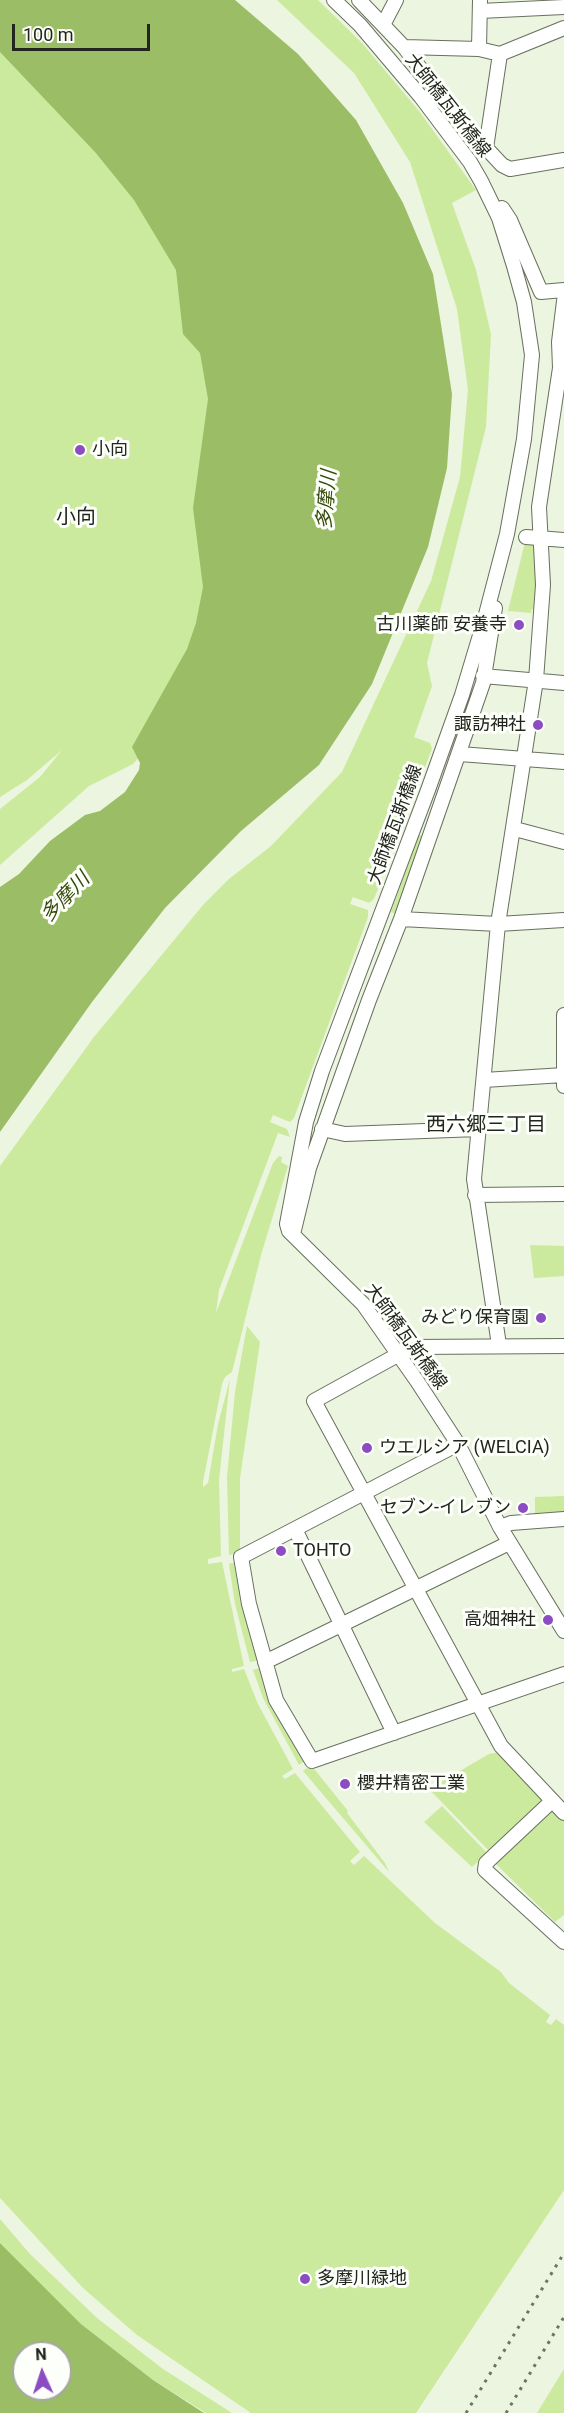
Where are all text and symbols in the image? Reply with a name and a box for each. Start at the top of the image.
scale bar [15,12,153,50]
text: 100 m [23,24,74,45]
street label: 大師橋瓦斯橋線 [400,50,494,162]
place label: 小向 [92,439,128,461]
marker: 小向 [73,443,87,457]
water label: 多摩川 [313,469,343,531]
district label: 小向 [56,506,96,530]
place label: 古川薬師 安養寺 [377,614,507,636]
marker: 古川薬師 安養寺 [512,618,526,632]
place label: 諏訪神社 [454,714,526,736]
marker: 諏訪神社 [531,718,545,732]
street label: 大師橋瓦斯橋線 [364,762,428,888]
water label: 多摩川 [37,868,95,928]
district label: 西六郷三丁目 [426,1114,546,1138]
street label: 大師橋瓦斯橋線 [359,1280,451,1394]
place label: みどり保育園 [421,1307,529,1329]
marker: みどり保育園 [534,1311,548,1325]
place label: ウエルシア (WELCIA) [379,1437,550,1459]
marker: ウエルシア (WELCIA) [360,1441,374,1455]
place label: セブン-イレブン [380,1497,511,1519]
marker: セブン-イレブン [516,1501,530,1515]
place label: TOHTO [293,1540,351,1562]
marker: TOHTO [274,1544,288,1558]
place label: 高畑神社 [464,1609,536,1631]
marker: 高畑神社 [541,1613,555,1627]
place label: 櫻井精密工業 [357,1773,465,1795]
marker: 櫻井精密工業 [338,1777,352,1791]
place label: 多摩川緑地 [317,2268,407,2290]
marker: 多摩川緑地 [298,2272,312,2286]
north arrow [12,2341,72,2401]
text: N [35,2345,47,2364]

